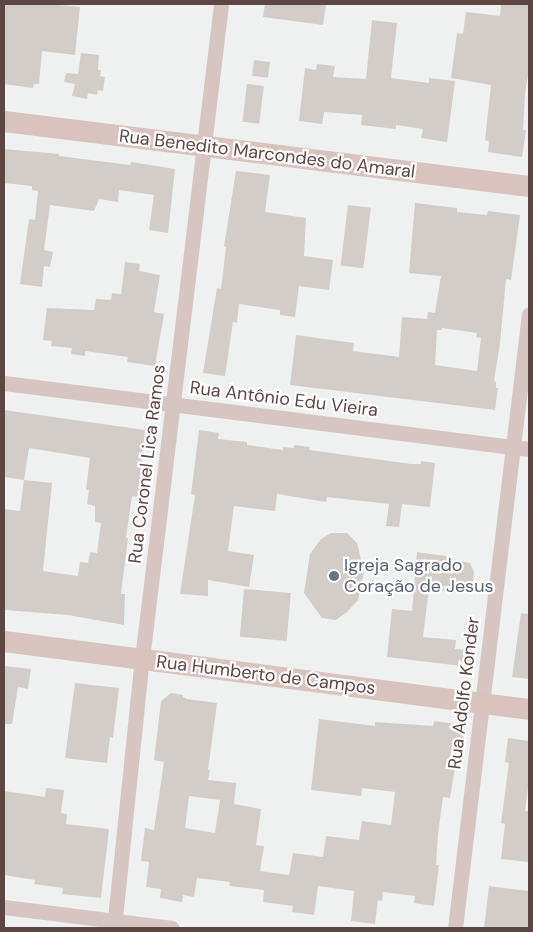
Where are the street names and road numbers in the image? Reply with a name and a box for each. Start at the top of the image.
street label: Rua Benedito Marcondes do Amaral [118,125,416,183]
street label: Rua Coronel Lica Ramos [124,363,170,565]
street label: Rua Antônio Edu Vieira [189,377,379,421]
street label: Rua Adolfo Konder [444,616,484,770]
street label: Rua Humberto de Campos [155,651,377,699]

